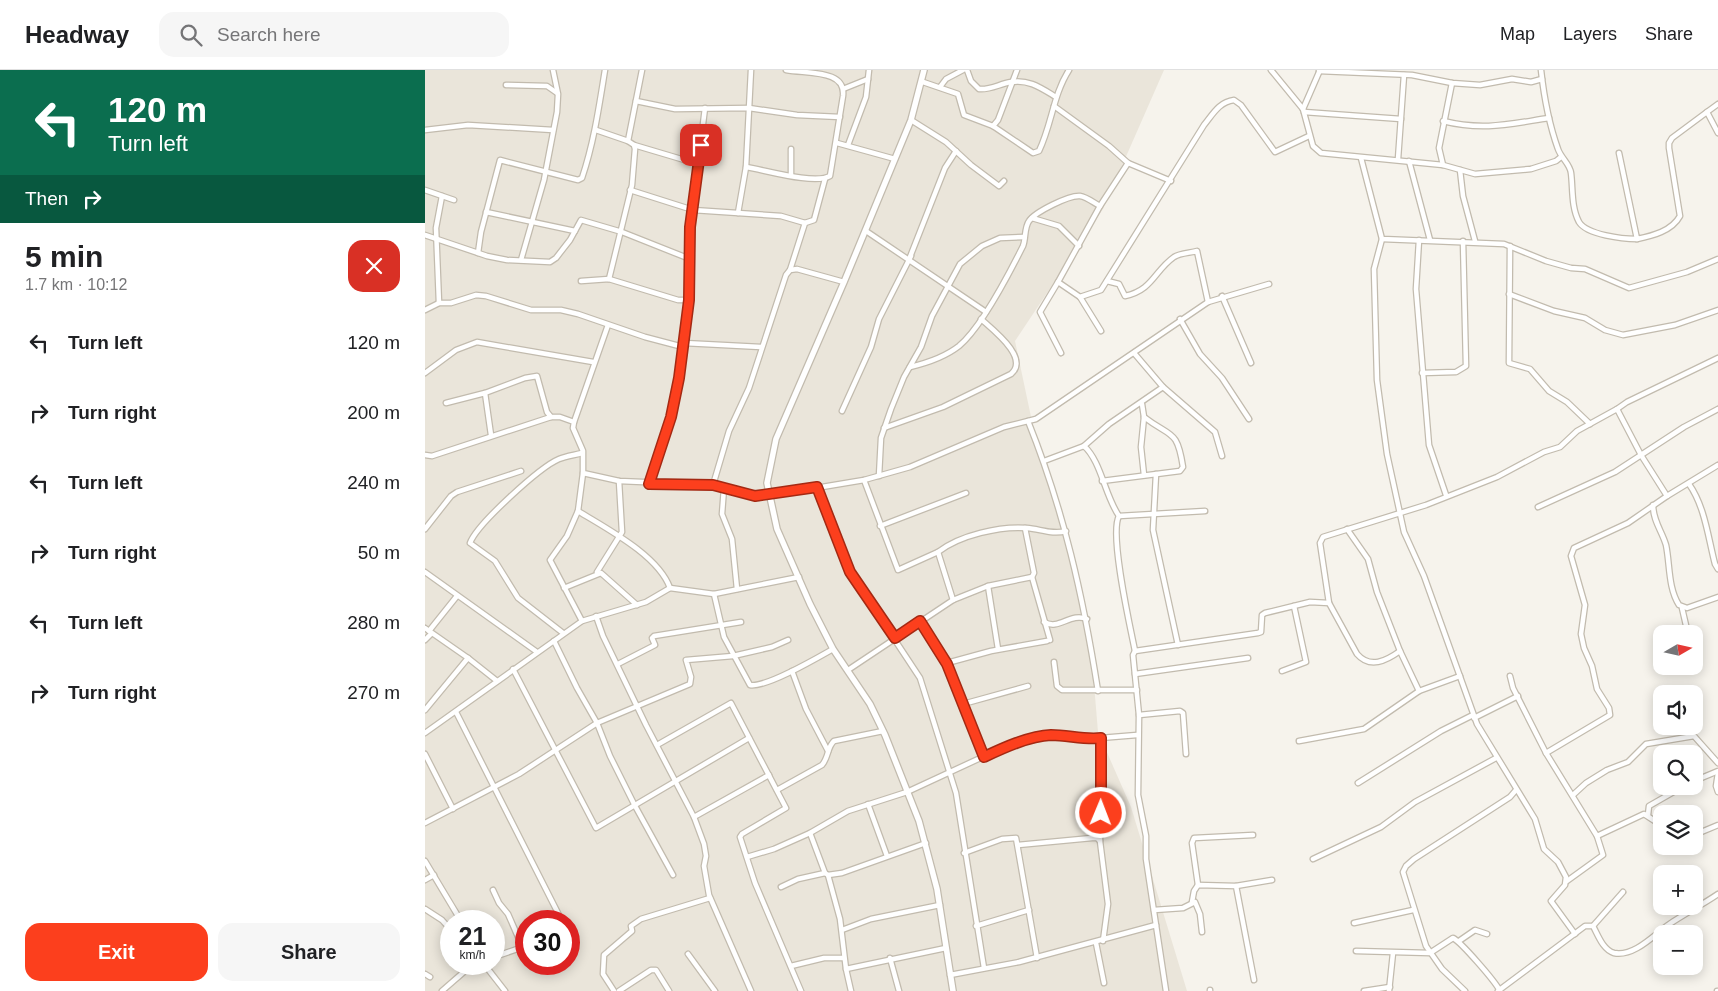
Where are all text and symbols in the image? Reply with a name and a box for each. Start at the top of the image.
search box [159,12,509,57]
text: Headway [25,21,129,48]
icon: search [177,21,205,49]
text: Search here [217,24,321,45]
text: Map [1500,24,1535,44]
text: Layers [1563,24,1617,44]
text: Share [1645,24,1693,44]
icon: left [25,90,90,155]
text: 120 m [108,90,207,129]
pin [680,124,722,166]
text: Turn left [108,131,188,156]
icon: arrive [687,131,715,159]
icon: right [78,185,106,213]
text: Then [25,188,68,209]
text: 5 min [25,240,103,273]
button: close [348,240,400,292]
text: 1.7 km · 10:12 [25,276,127,293]
icon: left [25,329,53,357]
text: Turn left [68,332,143,353]
text: 120 m [347,332,400,353]
icon: right [25,399,53,427]
text: Turn right [68,402,156,423]
text: 200 m [347,402,400,423]
icon: left [25,469,53,497]
text: Turn left [68,472,143,493]
text: 240 m [347,472,400,493]
icon: right [25,539,53,567]
text: Turn right [68,542,156,563]
text: 50 m [358,542,400,563]
icon: left [25,609,53,637]
text: Turn left [68,612,143,633]
text: 280 m [347,612,400,633]
north arrow [1653,625,1703,675]
map controls [1653,625,1703,975]
icon: right [25,679,53,707]
text: Turn right [68,682,156,703]
text: 270 m [347,682,400,703]
button: sound [1653,685,1703,735]
button: search [1653,745,1703,795]
position arrow [1074,786,1126,838]
button: layers [1653,805,1703,855]
button: + [1653,865,1703,915]
speed limit sign: 30 [515,910,580,975]
text: 21 [459,922,486,950]
button: Exit [25,923,208,981]
button: Share [218,923,400,981]
button: − [1653,925,1703,975]
text: km/h [459,948,486,962]

